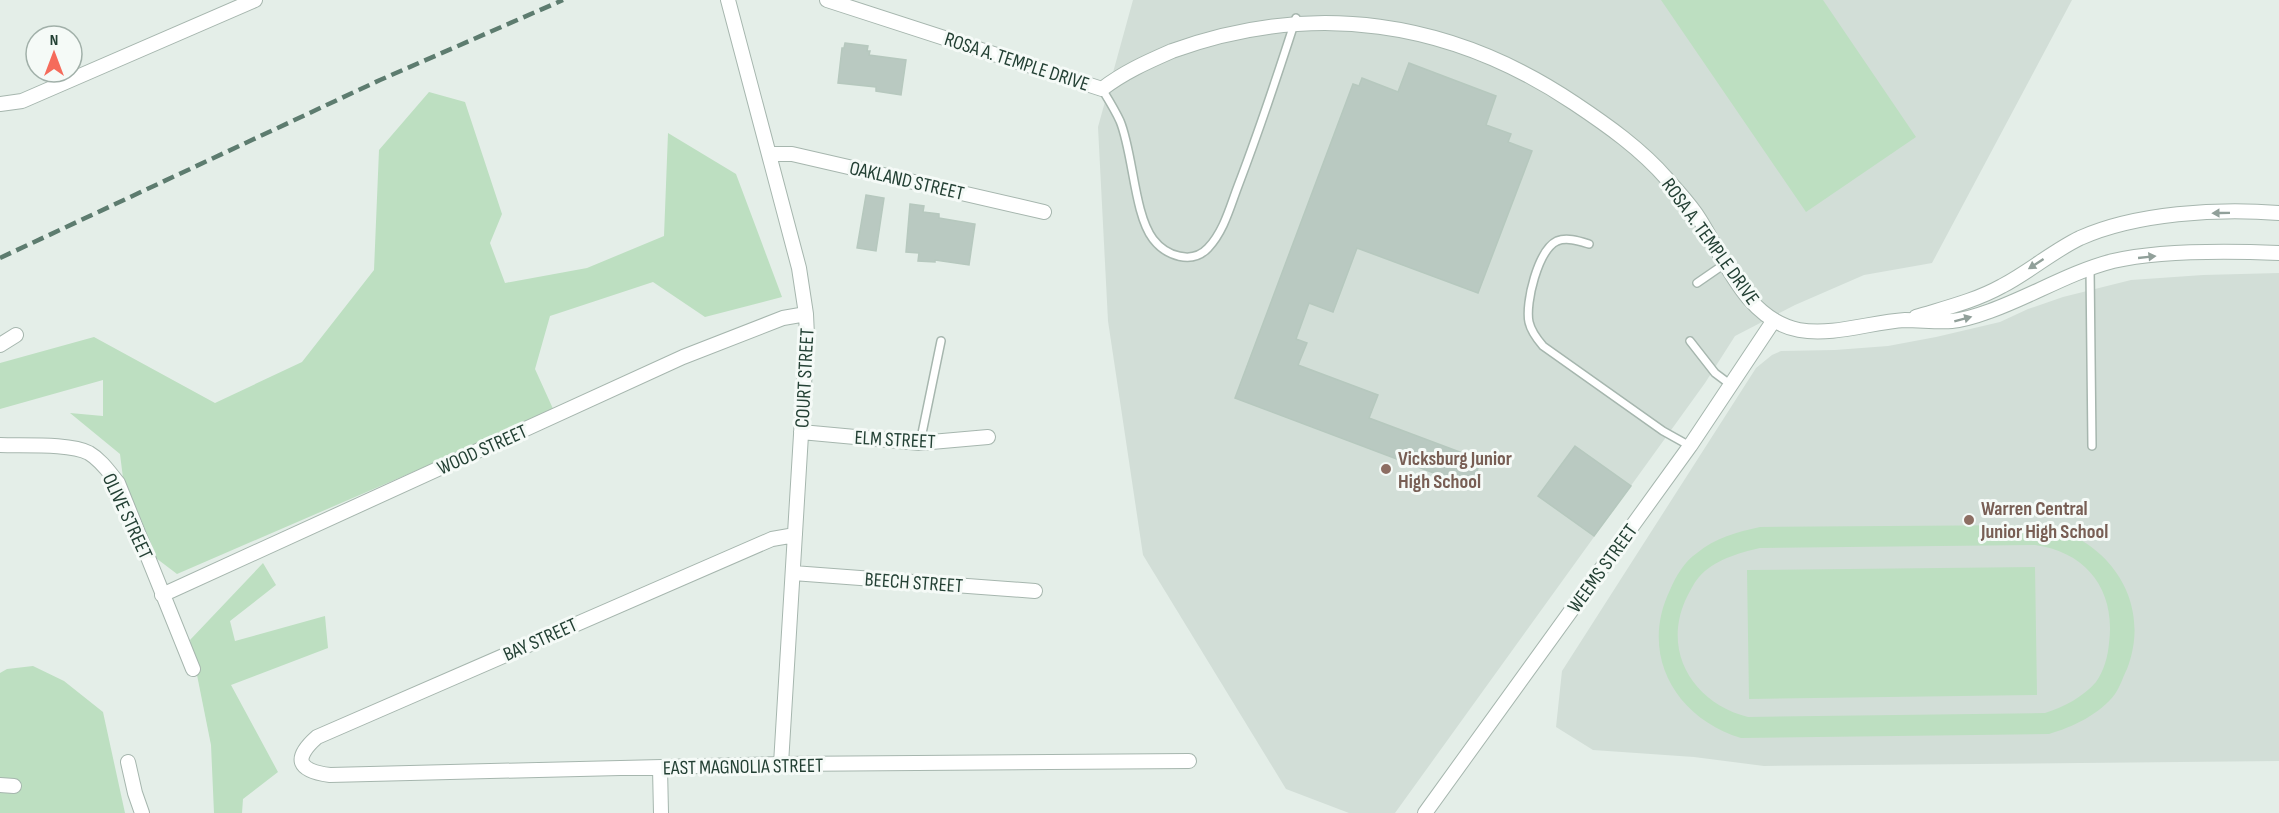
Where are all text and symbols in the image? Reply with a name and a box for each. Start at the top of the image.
north arrow [24,24,84,84]
street label: ROSA A. TEMPLE DRIVE [941,27,1092,97]
text: N [50,31,58,50]
street label: OAKLAND STREET [847,156,966,206]
street label: ROSA A. TEMPLE DRIVE [1656,174,1764,310]
one-way arrow [2211,208,2230,218]
one-way arrow [2138,252,2157,262]
one-way arrow [2028,259,2044,270]
one-way arrow [1954,313,1972,323]
street label: COURT STREET [790,328,820,429]
street label: WOOD STREET [434,419,531,480]
street label: ELM STREET [854,426,936,454]
place label: Vicksburg Junior High School [1398,447,1512,494]
marker: Vicksburg Junior High School [1379,462,1393,476]
street label: OLIVE STREET [97,470,157,563]
place label: Warren Central Junior High School [1980,497,2108,544]
marker: Warren Central Junior High School [1962,513,1976,527]
street label: WEEMS STREET [1563,520,1643,618]
street label: BEECH STREET [864,568,964,598]
street label: BAY STREET [500,613,581,667]
street label: EAST MAGNOLIA STREET [663,754,823,780]

